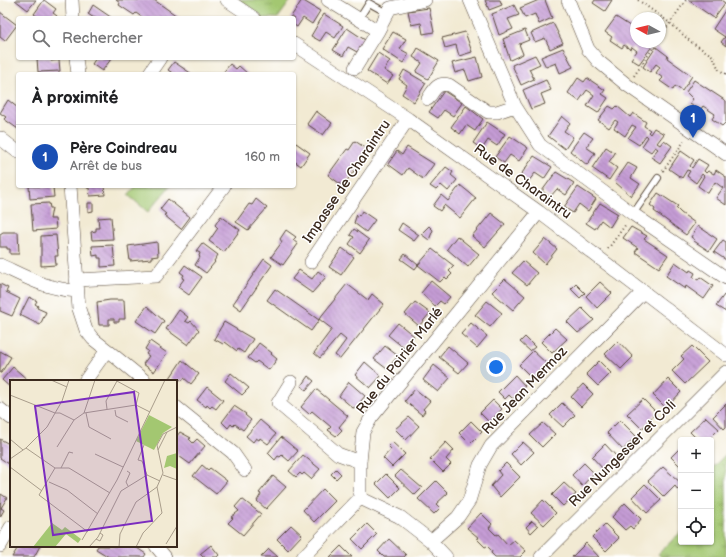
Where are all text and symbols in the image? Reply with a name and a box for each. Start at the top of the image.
north arrow [630,12,666,48]
search box [16,16,296,60]
icon: search [30,27,52,49]
text: Rechercher [62,29,142,48]
text: À proximité [32,88,118,108]
pin: 1 [680,105,706,138]
street label: Impasse de Charaintru [299,117,394,246]
text: Père Coindreau [70,139,177,158]
street label: Rue de Charaintru [471,140,575,223]
text: 1 [42,149,48,165]
text: 160 m [245,149,280,165]
text: Arrêt de bus [70,158,142,174]
street label: Rue du Poirier Marlé [352,303,447,417]
street label: Rue Jean Mermoz [478,343,571,438]
your location [486,357,506,377]
inset map [10,380,177,547]
street label: Rue Nungesser et Coli [565,396,679,510]
map controls [678,437,714,545]
button: + [678,437,714,473]
button: − [678,473,714,509]
button: locate [678,509,714,545]

